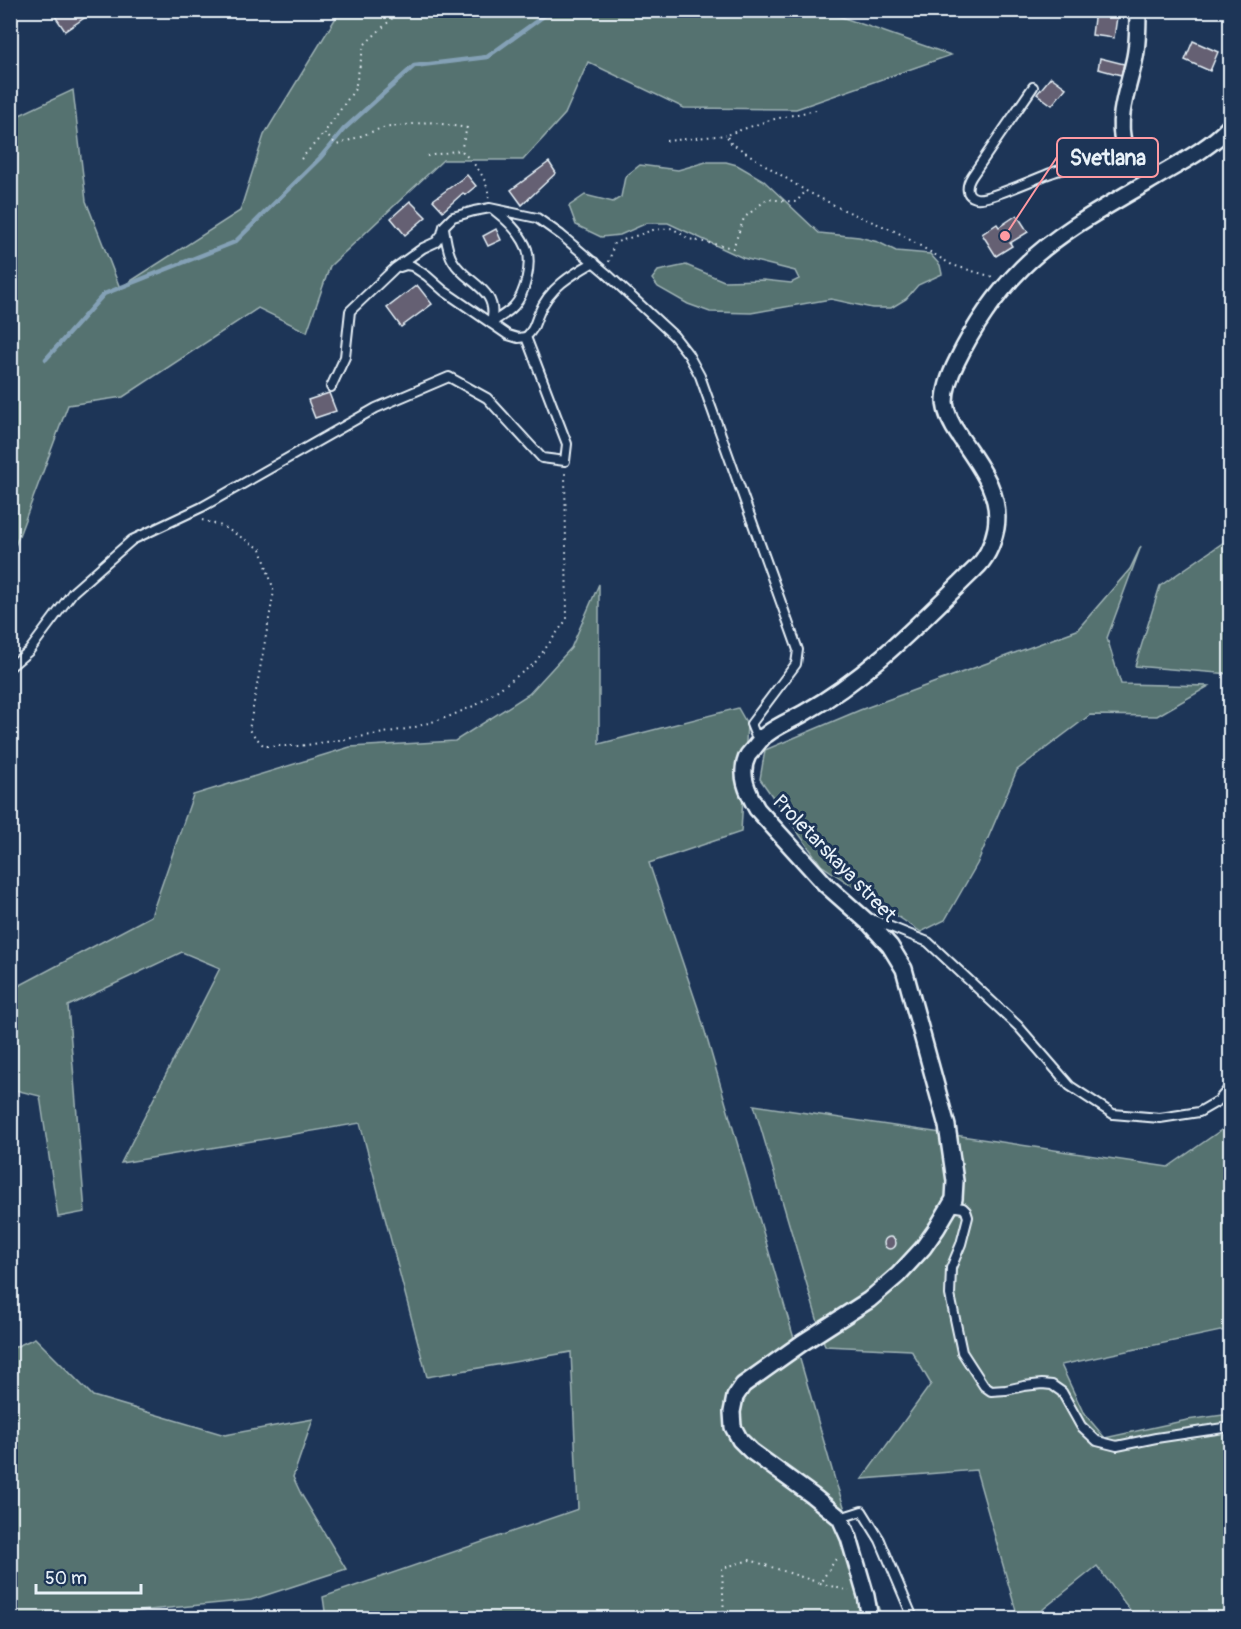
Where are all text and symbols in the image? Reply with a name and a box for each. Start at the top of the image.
callout: Svetlana [1057,138,1158,177]
text: Svetlana [1070,145,1146,172]
street label: Proletarskaya street [767,789,902,928]
scale bar [36,1557,141,1595]
text: 50 m [45,1567,87,1590]

